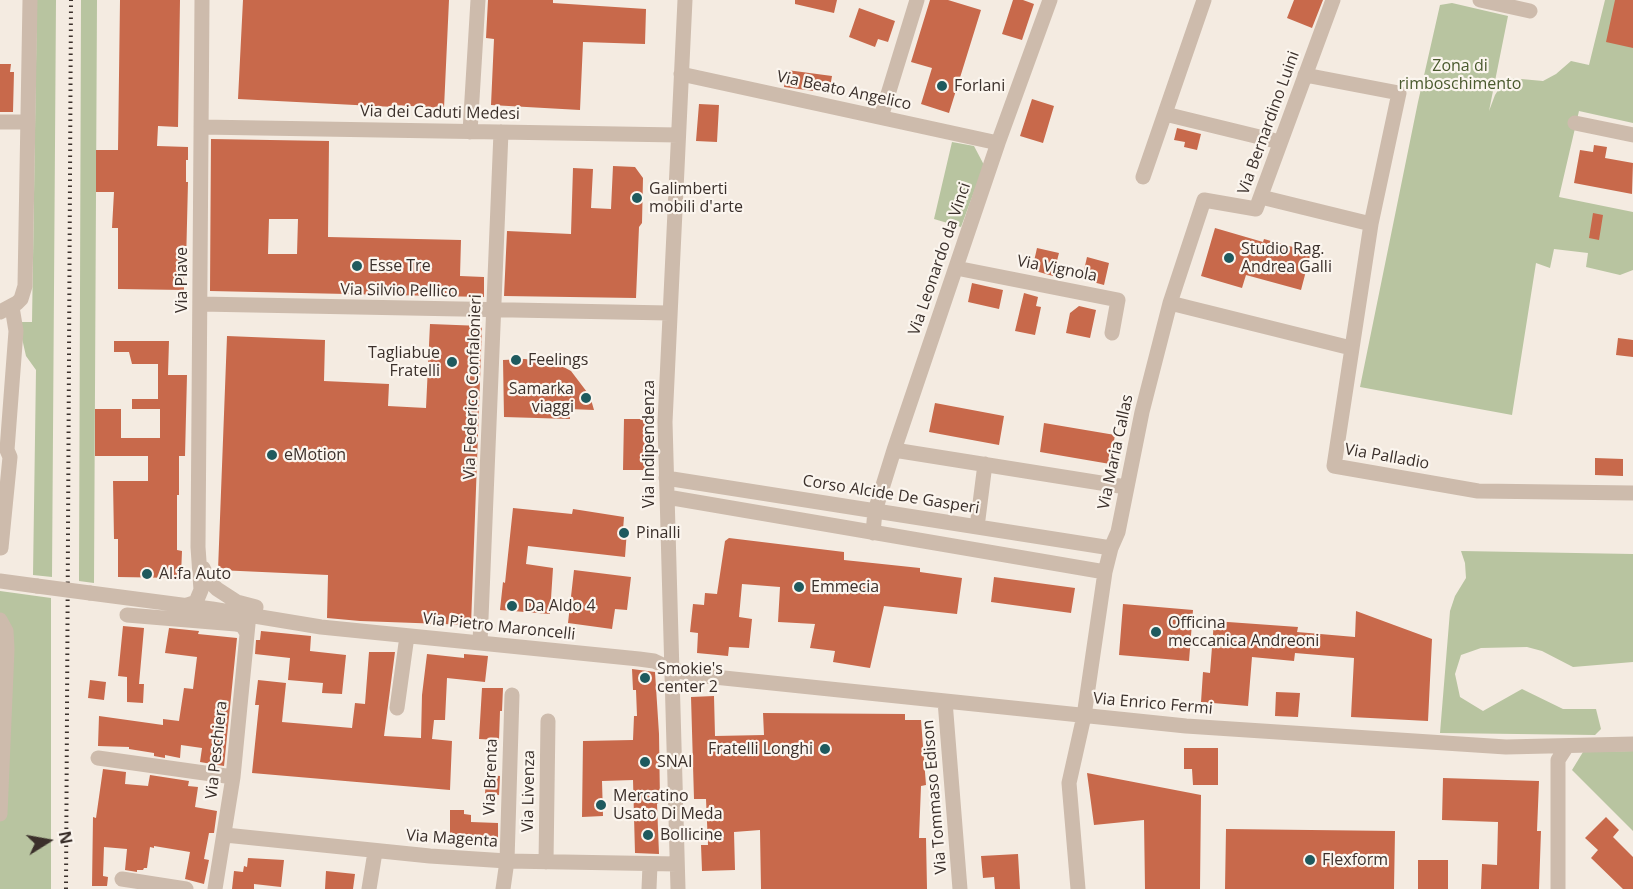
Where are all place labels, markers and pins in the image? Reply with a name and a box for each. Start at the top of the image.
place label: Forlani [954,76,1005,96]
marker: Forlani [935,79,949,93]
place label: Galimberti mobili d'arte [649,179,743,217]
marker: Galimberti mobili d'arte [630,191,644,205]
place label: Studio Rag. Andrea Galli [1241,239,1332,277]
marker: Studio Rag. Andrea Galli [1222,251,1236,265]
place label: Esse Tre [369,256,431,276]
marker: Esse Tre [350,259,364,273]
place label: Tagliabue Fratelli [368,343,440,381]
place label: Feelings [528,350,588,370]
marker: Feelings [509,353,523,367]
marker: Tagliabue Fratelli [445,355,459,369]
place label: Samarka viaggi [509,379,574,417]
marker: Samarka viaggi [579,391,593,405]
place label: eMotion [284,445,346,465]
marker: eMotion [265,448,279,462]
place label: Pinalli [636,523,680,543]
marker: Pinalli [617,526,631,540]
place label: Al.fa Auto [159,564,231,584]
marker: Al.fa Auto [140,567,154,581]
place label: Emmecia [811,577,879,597]
marker: Emmecia [792,580,806,594]
place label: Da Aldo 4 [524,596,596,616]
marker: Da Aldo 4 [505,599,519,613]
place label: Officina meccanica Andreoni [1168,613,1319,651]
marker: Officina meccanica Andreoni [1149,625,1163,639]
place label: Smokie's center 2 [657,659,723,697]
marker: Smokie's center 2 [638,671,652,685]
place label: Fratelli Longhi [708,739,813,759]
marker: Fratelli Longhi [818,742,832,756]
place label: SNAI [657,752,692,772]
marker: SNAI [638,755,652,769]
place label: Mercatino Usato Di Meda [613,786,723,824]
marker: Mercatino Usato Di Meda [594,798,608,812]
place label: Bollicine [660,825,723,845]
marker: Bollicine [641,828,655,842]
place label: Flexform [1322,850,1388,870]
marker: Flexform [1303,853,1317,867]

